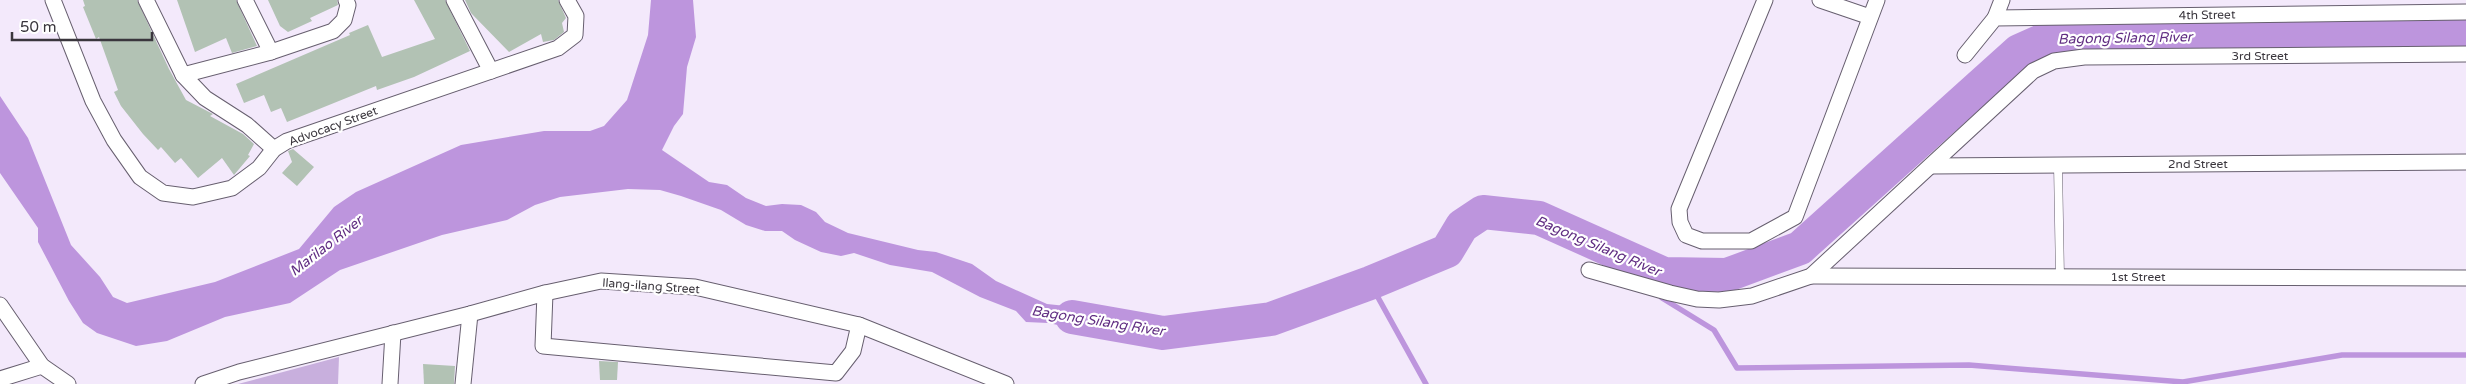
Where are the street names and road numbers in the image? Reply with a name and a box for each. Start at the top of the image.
street label: 4th Street [2178,7,2236,22]
street label: 3rd Street [2232,49,2289,63]
street label: Advocacy Street [287,103,380,149]
street label: 2nd Street [2168,157,2228,171]
street label: 1st Street [2110,270,2166,284]
street label: Ilang-ilang Street [602,276,701,296]

